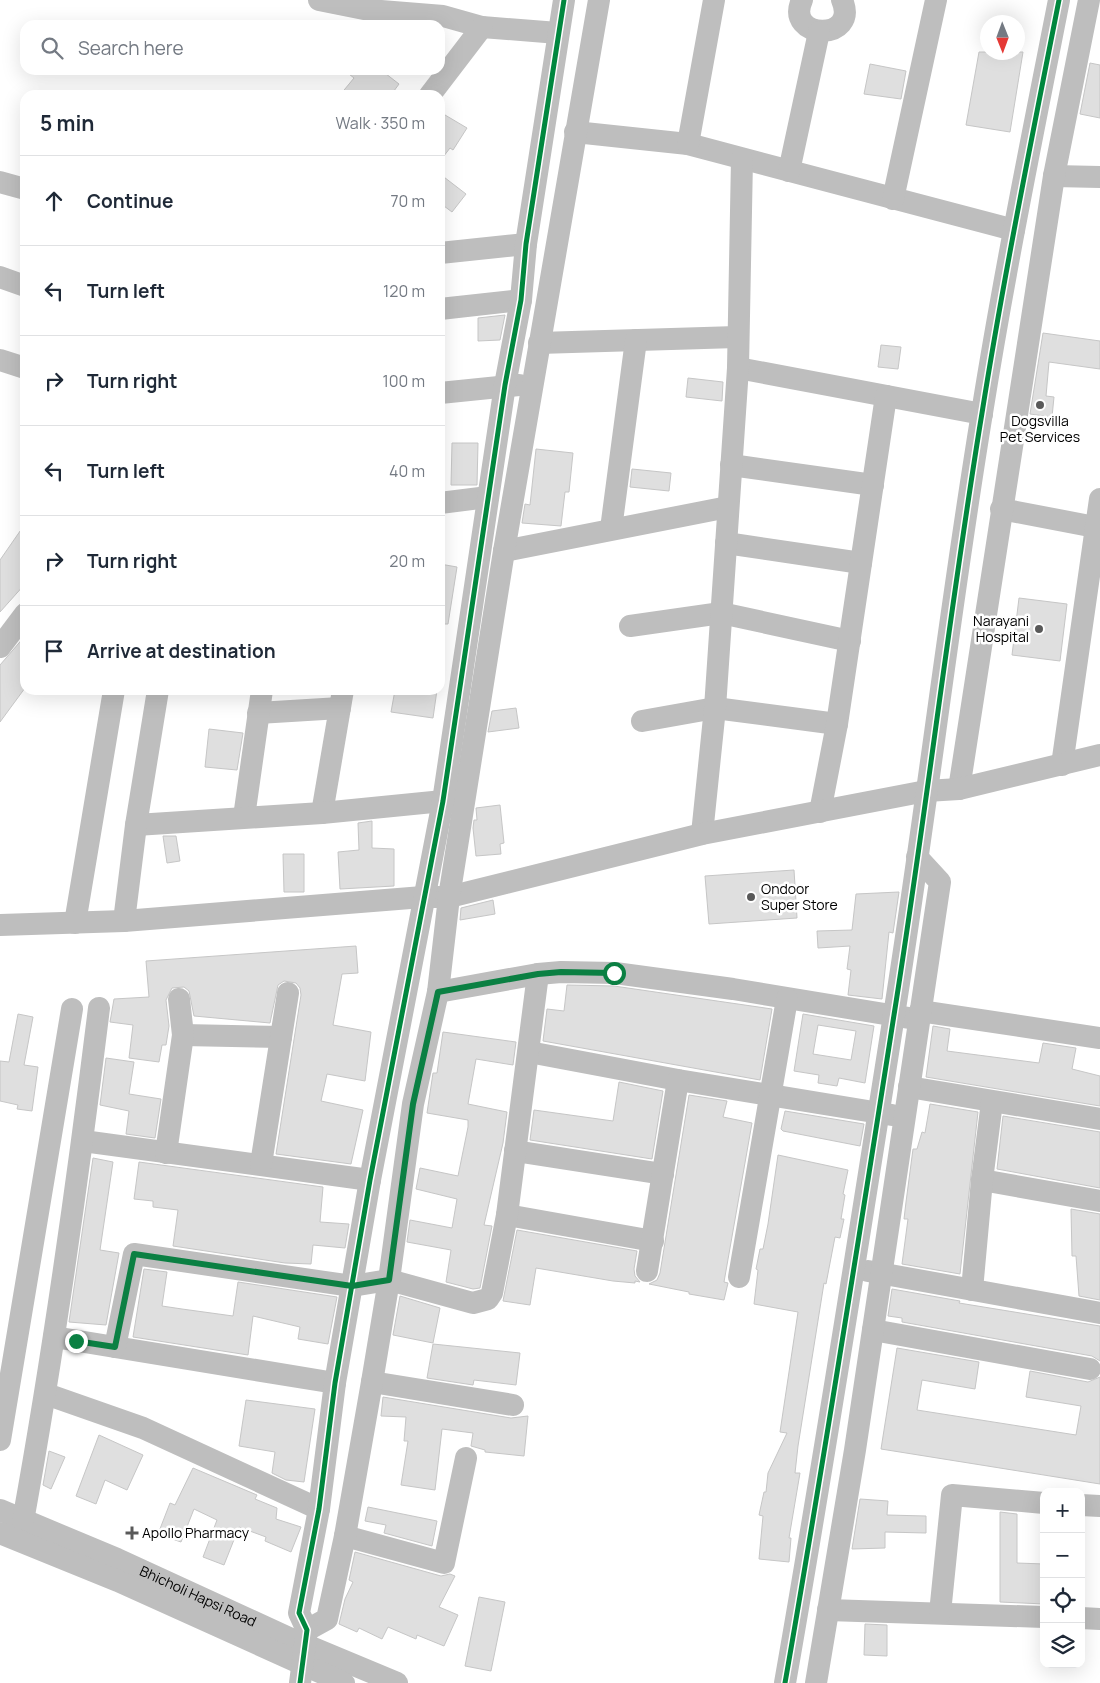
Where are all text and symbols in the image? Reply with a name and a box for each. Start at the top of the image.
north arrow [980,15,1025,60]
search box [20,20,445,75]
icon: search [38,34,66,62]
text: Search here [78,35,184,61]
text: 5 min [40,109,94,137]
text: Walk · 350 m [336,112,425,134]
icon: ahead [40,187,68,215]
text: Continue [87,188,173,214]
text: 70 m [390,190,425,212]
icon: left [40,277,68,305]
text: Turn left [87,278,165,304]
text: 120 m [383,280,425,302]
icon: right [40,367,68,395]
text: Turn right [87,368,177,394]
text: 100 m [382,370,425,392]
marker: Dogsvilla Pet Services [1034,399,1046,411]
place label: Dogsvilla Pet Services [1000,411,1080,446]
icon: left [40,457,68,485]
text: Turn left [87,458,165,484]
text: 40 m [389,460,425,482]
icon: right [40,547,68,575]
text: Turn right [87,548,177,574]
text: 20 m [389,550,425,572]
place label: Narayani Hospital [973,611,1029,646]
marker: Narayani Hospital [1033,623,1045,635]
icon: arrive [40,637,68,665]
text: Arrive at destination [87,638,276,664]
place label: Ondoor Super Store [761,879,838,914]
marker: Ondoor Super Store [745,891,757,903]
route start [603,962,626,985]
route end [65,1330,88,1353]
map controls [1040,1488,1085,1668]
button: + [1040,1488,1085,1533]
place label: Apollo Pharmacy [142,1523,250,1542]
marker: Apollo Pharmacy [126,1527,138,1539]
button: − [1040,1533,1085,1578]
street label: Bhicholi Hapsi Road [137,1561,260,1631]
button: locate [1040,1578,1085,1623]
button: layers [1040,1623,1085,1668]

